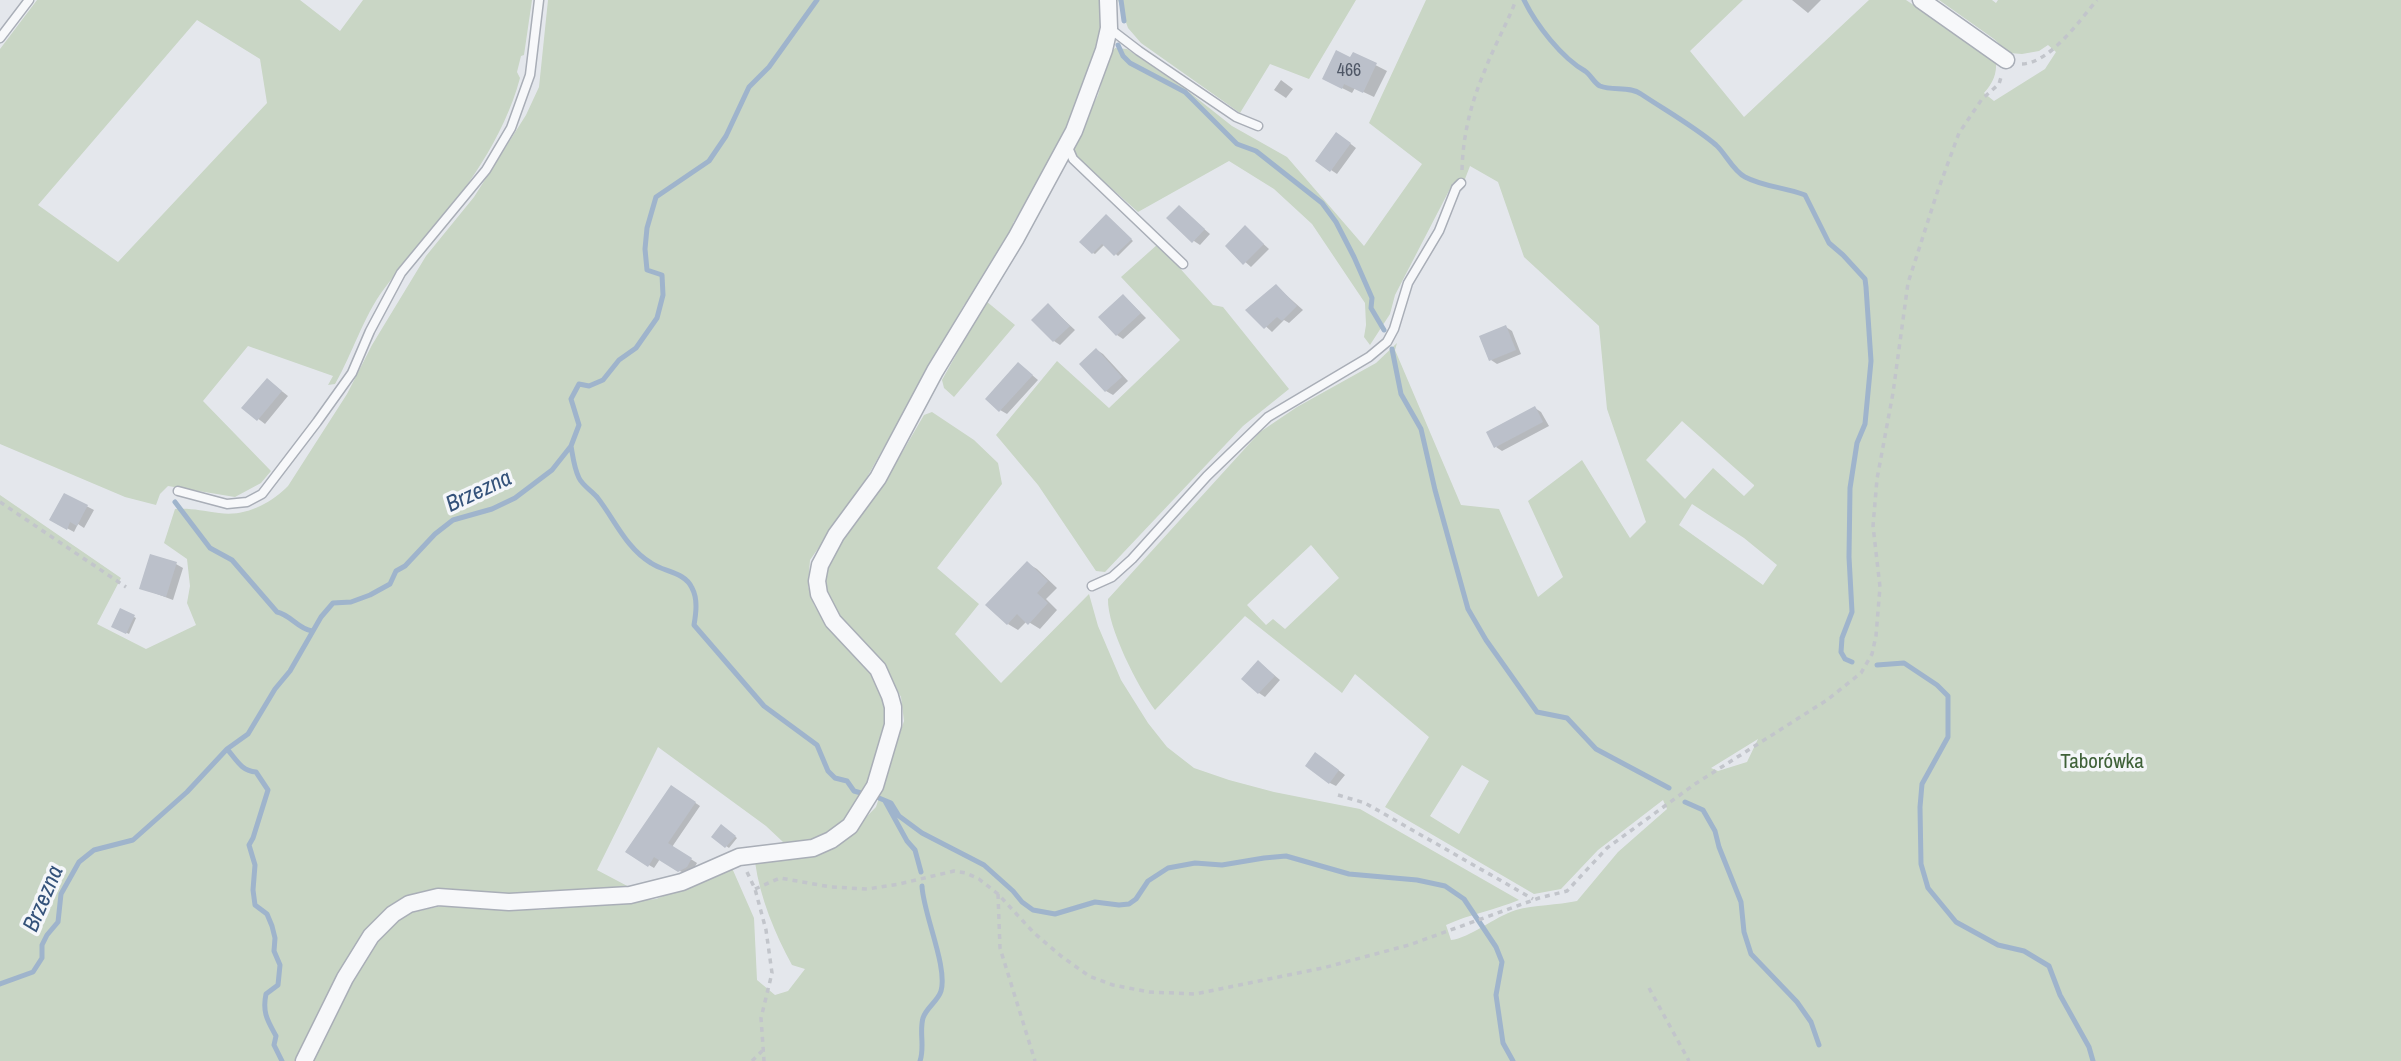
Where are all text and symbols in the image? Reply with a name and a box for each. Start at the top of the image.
house number: 466 [1337,60,1361,82]
water label: Brzezna [442,465,516,519]
park label: Taborówka [2060,749,2144,775]
water label: Brzezna [18,862,70,936]

